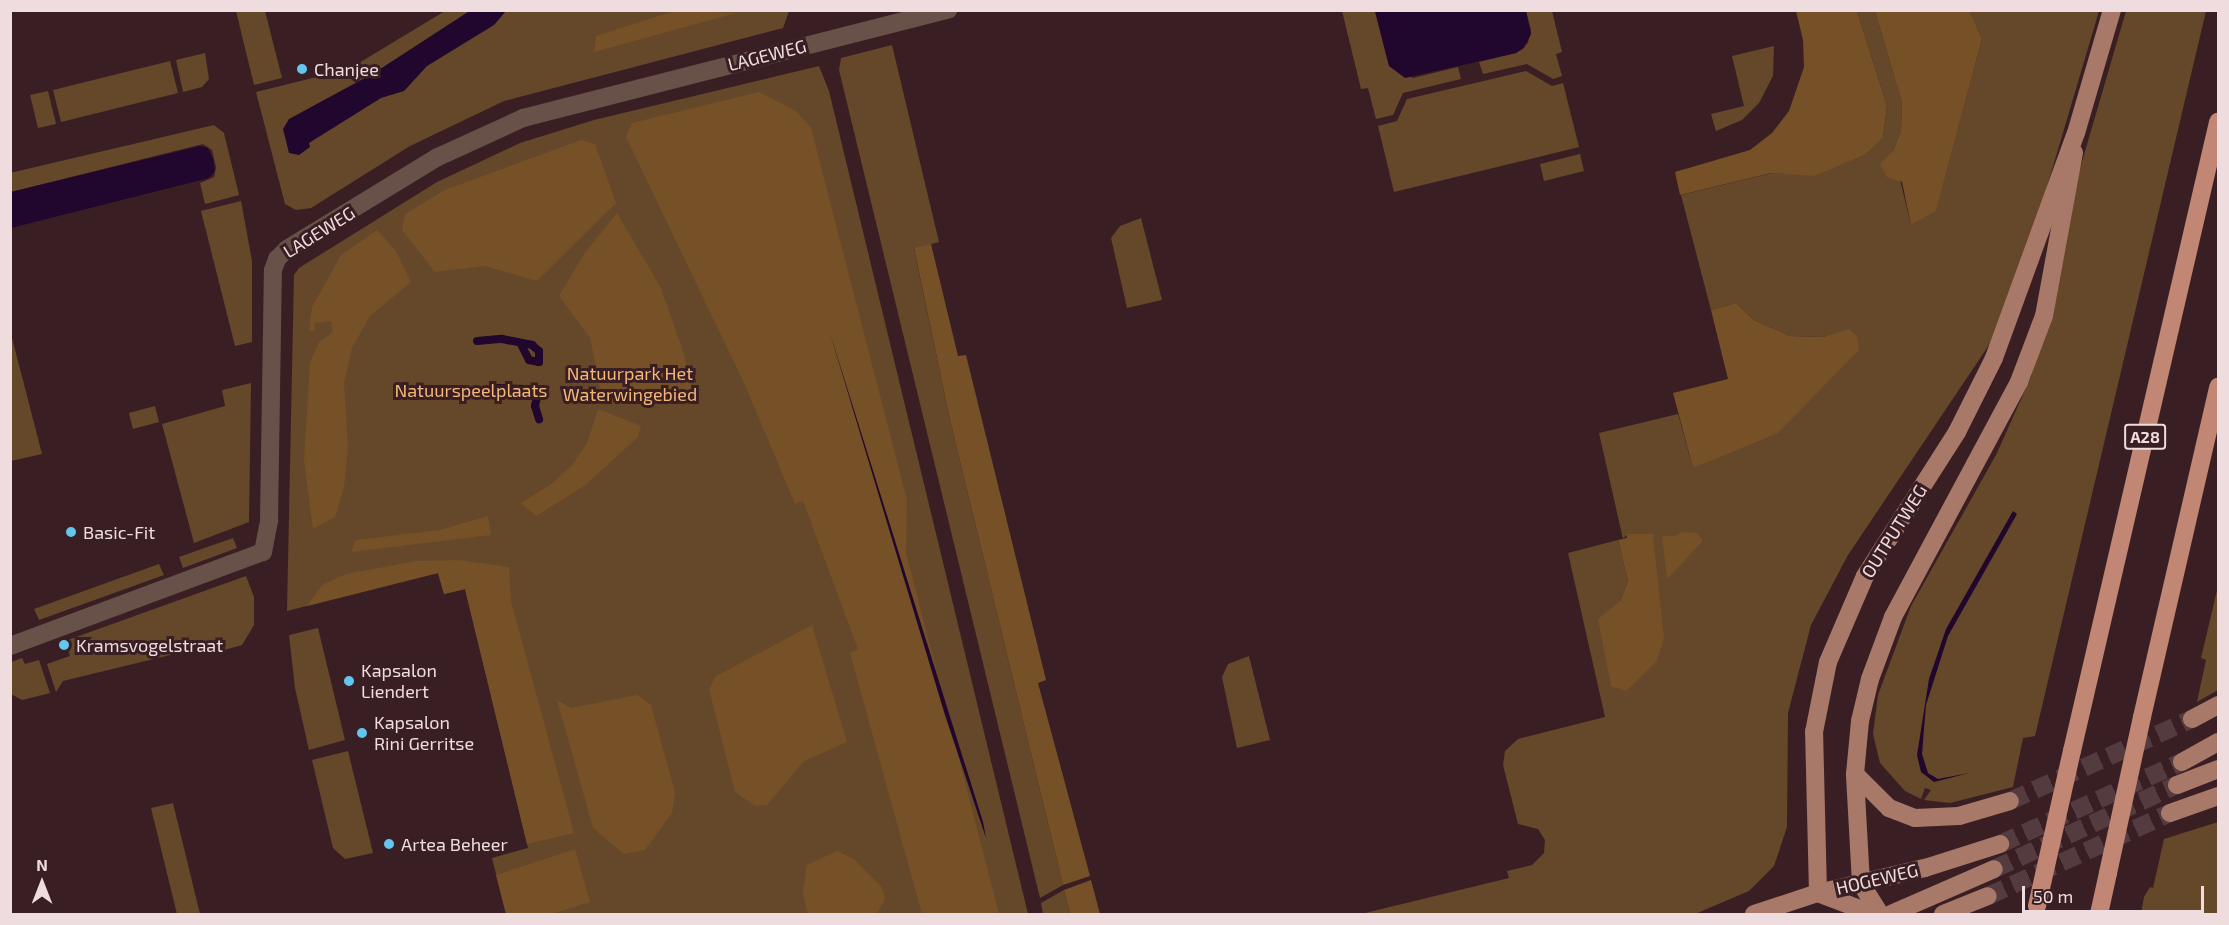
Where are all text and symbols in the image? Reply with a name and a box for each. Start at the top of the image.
street label: LAGEWEG [726,35,808,75]
place label: Chanjee [314,58,379,80]
marker: Chanjee [295,62,309,76]
street label: LAGEWEG [279,202,359,262]
park label: Natuurpark Het Waterwingebied [563,363,697,406]
park label: Natuurspeelplaats [395,379,547,401]
road number: A28 [2124,424,2166,450]
street label: OUTPUTWEG [1857,480,1931,582]
place label: Basic-Fit [83,521,155,543]
marker: Basic-Fit [64,525,78,539]
place label: Kramsvogelstraat [76,634,223,656]
marker: Kramsvogelstraat [57,638,71,652]
place label: Kapsalon Liendert [361,660,437,702]
marker: Kapsalon Liendert [342,674,356,688]
place label: Kapsalon Rini Gerritse [374,712,474,754]
marker: Kapsalon Rini Gerritse [355,726,369,740]
place label: Artea Beheer [401,833,508,855]
marker: Artea Beheer [382,837,396,851]
north arrow [12,853,72,913]
text: N [36,855,48,874]
street label: HOGEWEG [1834,859,1920,899]
scale bar [2025,874,2206,912]
text: 50 m [2033,885,2073,907]

